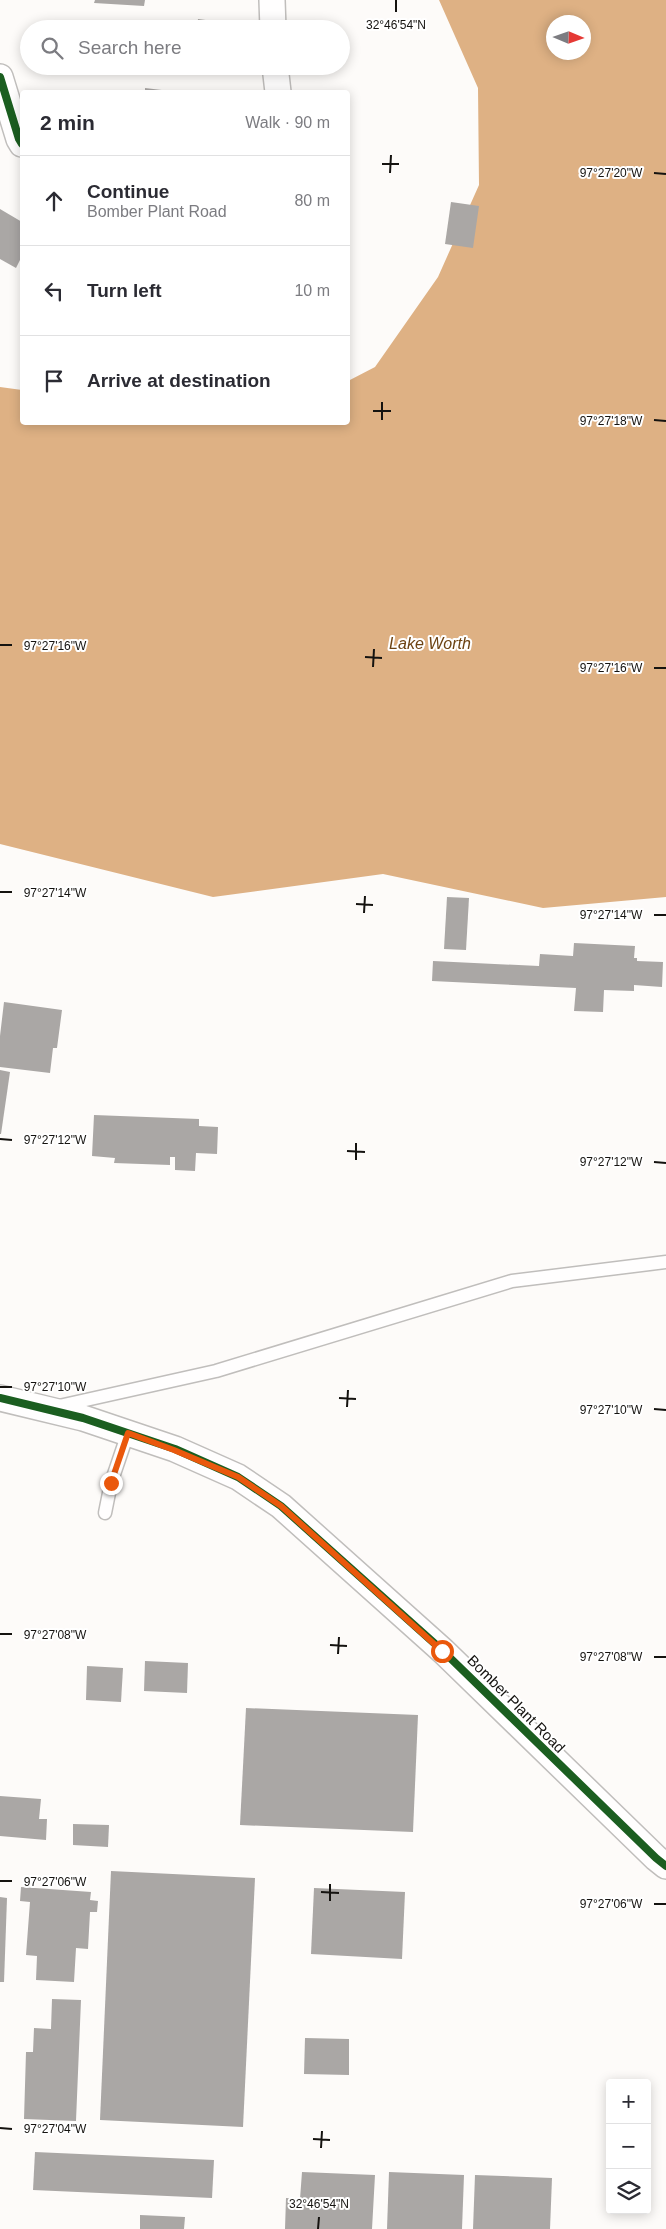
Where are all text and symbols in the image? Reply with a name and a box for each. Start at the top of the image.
north arrow [546,15,591,60]
text: 32°46'54"N [366,18,426,32]
search box [20,20,350,75]
icon: search [38,34,66,62]
text: Search here [78,37,182,58]
text: 2 min [40,111,95,134]
text: Walk · 90 m [245,114,330,131]
text: 97°27'20"W [580,166,643,180]
text: Continue [87,181,169,202]
icon: ahead [40,187,68,215]
text: 80 m [294,192,330,209]
text: Bomber Plant Road [87,203,227,220]
icon: left [40,277,68,305]
text: Turn left [87,280,162,301]
text: 10 m [294,282,330,299]
icon: arrive [40,367,68,395]
text: Arrive at destination [87,370,271,391]
text: 97°27'18"W [580,414,643,428]
water label: Lake Worth [389,635,471,652]
text: 97°27'16"W [24,639,87,653]
text: 97°27'16"W [580,661,643,675]
text: 97°27'14"W [24,886,87,900]
text: 97°27'14"W [580,908,643,922]
text: 97°27'12"W [24,1133,87,1147]
text: 97°27'12"W [580,1155,643,1169]
text: 97°27'10"W [24,1380,87,1394]
text: 97°27'10"W [580,1403,643,1417]
route end [100,1472,123,1495]
text: 97°27'08"W [24,1628,87,1642]
route start [431,1640,454,1663]
text: 97°27'08"W [580,1650,643,1664]
street label: Bomber Plant Road [464,1651,569,1756]
text: 97°27'06"W [24,1875,87,1889]
text: 97°27'06"W [580,1897,643,1911]
map controls [606,2079,651,2214]
button: + [606,2079,651,2124]
text: 97°27'04"W [24,2122,87,2136]
button: − [606,2124,651,2169]
button: layers [606,2169,651,2214]
text: 32°46'54"N [289,2197,349,2211]

